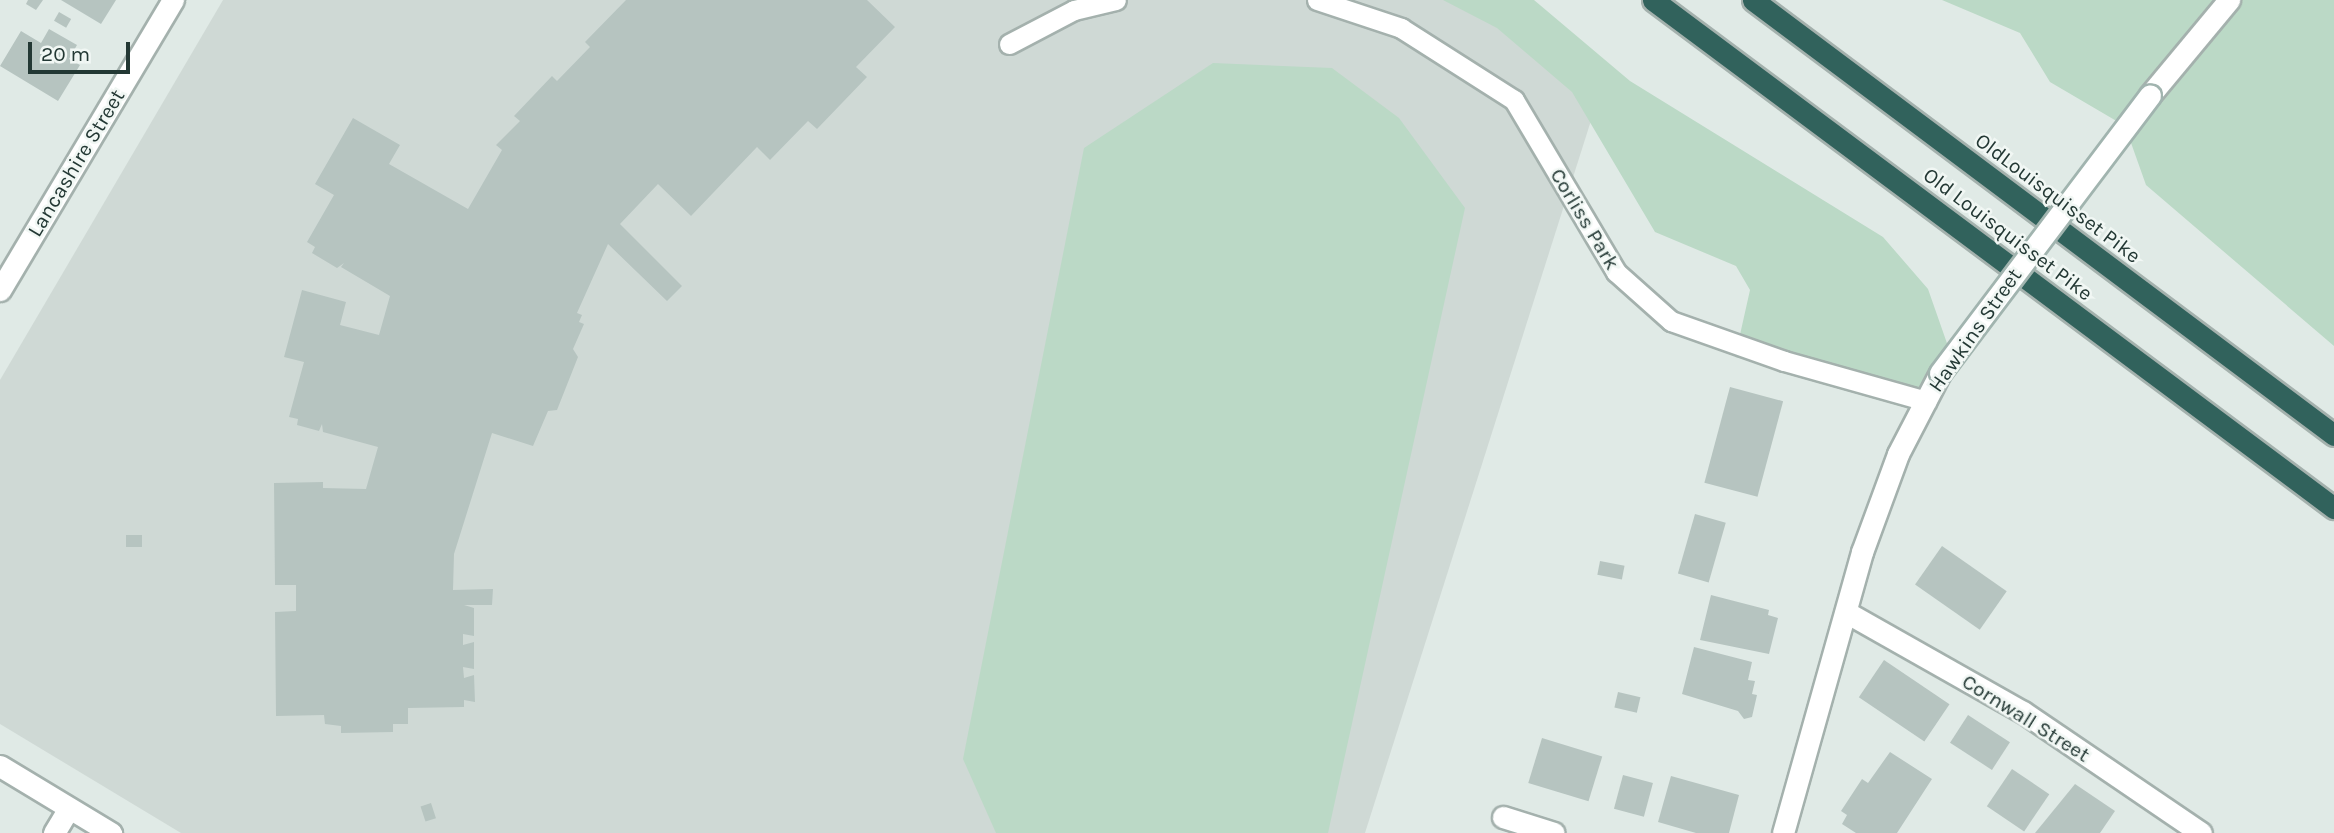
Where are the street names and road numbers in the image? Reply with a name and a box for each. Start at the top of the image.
street label: Lancashire Street [22,85,130,241]
street label: OldLouisquisset Pike [1970,128,2146,268]
street label: Old Louisquisset Pike [1918,162,2098,306]
street label: Corliss Park [1545,164,1625,274]
street label: Hawkins Street [1923,263,2027,397]
street label: Cornwall Street [1958,669,2094,767]

